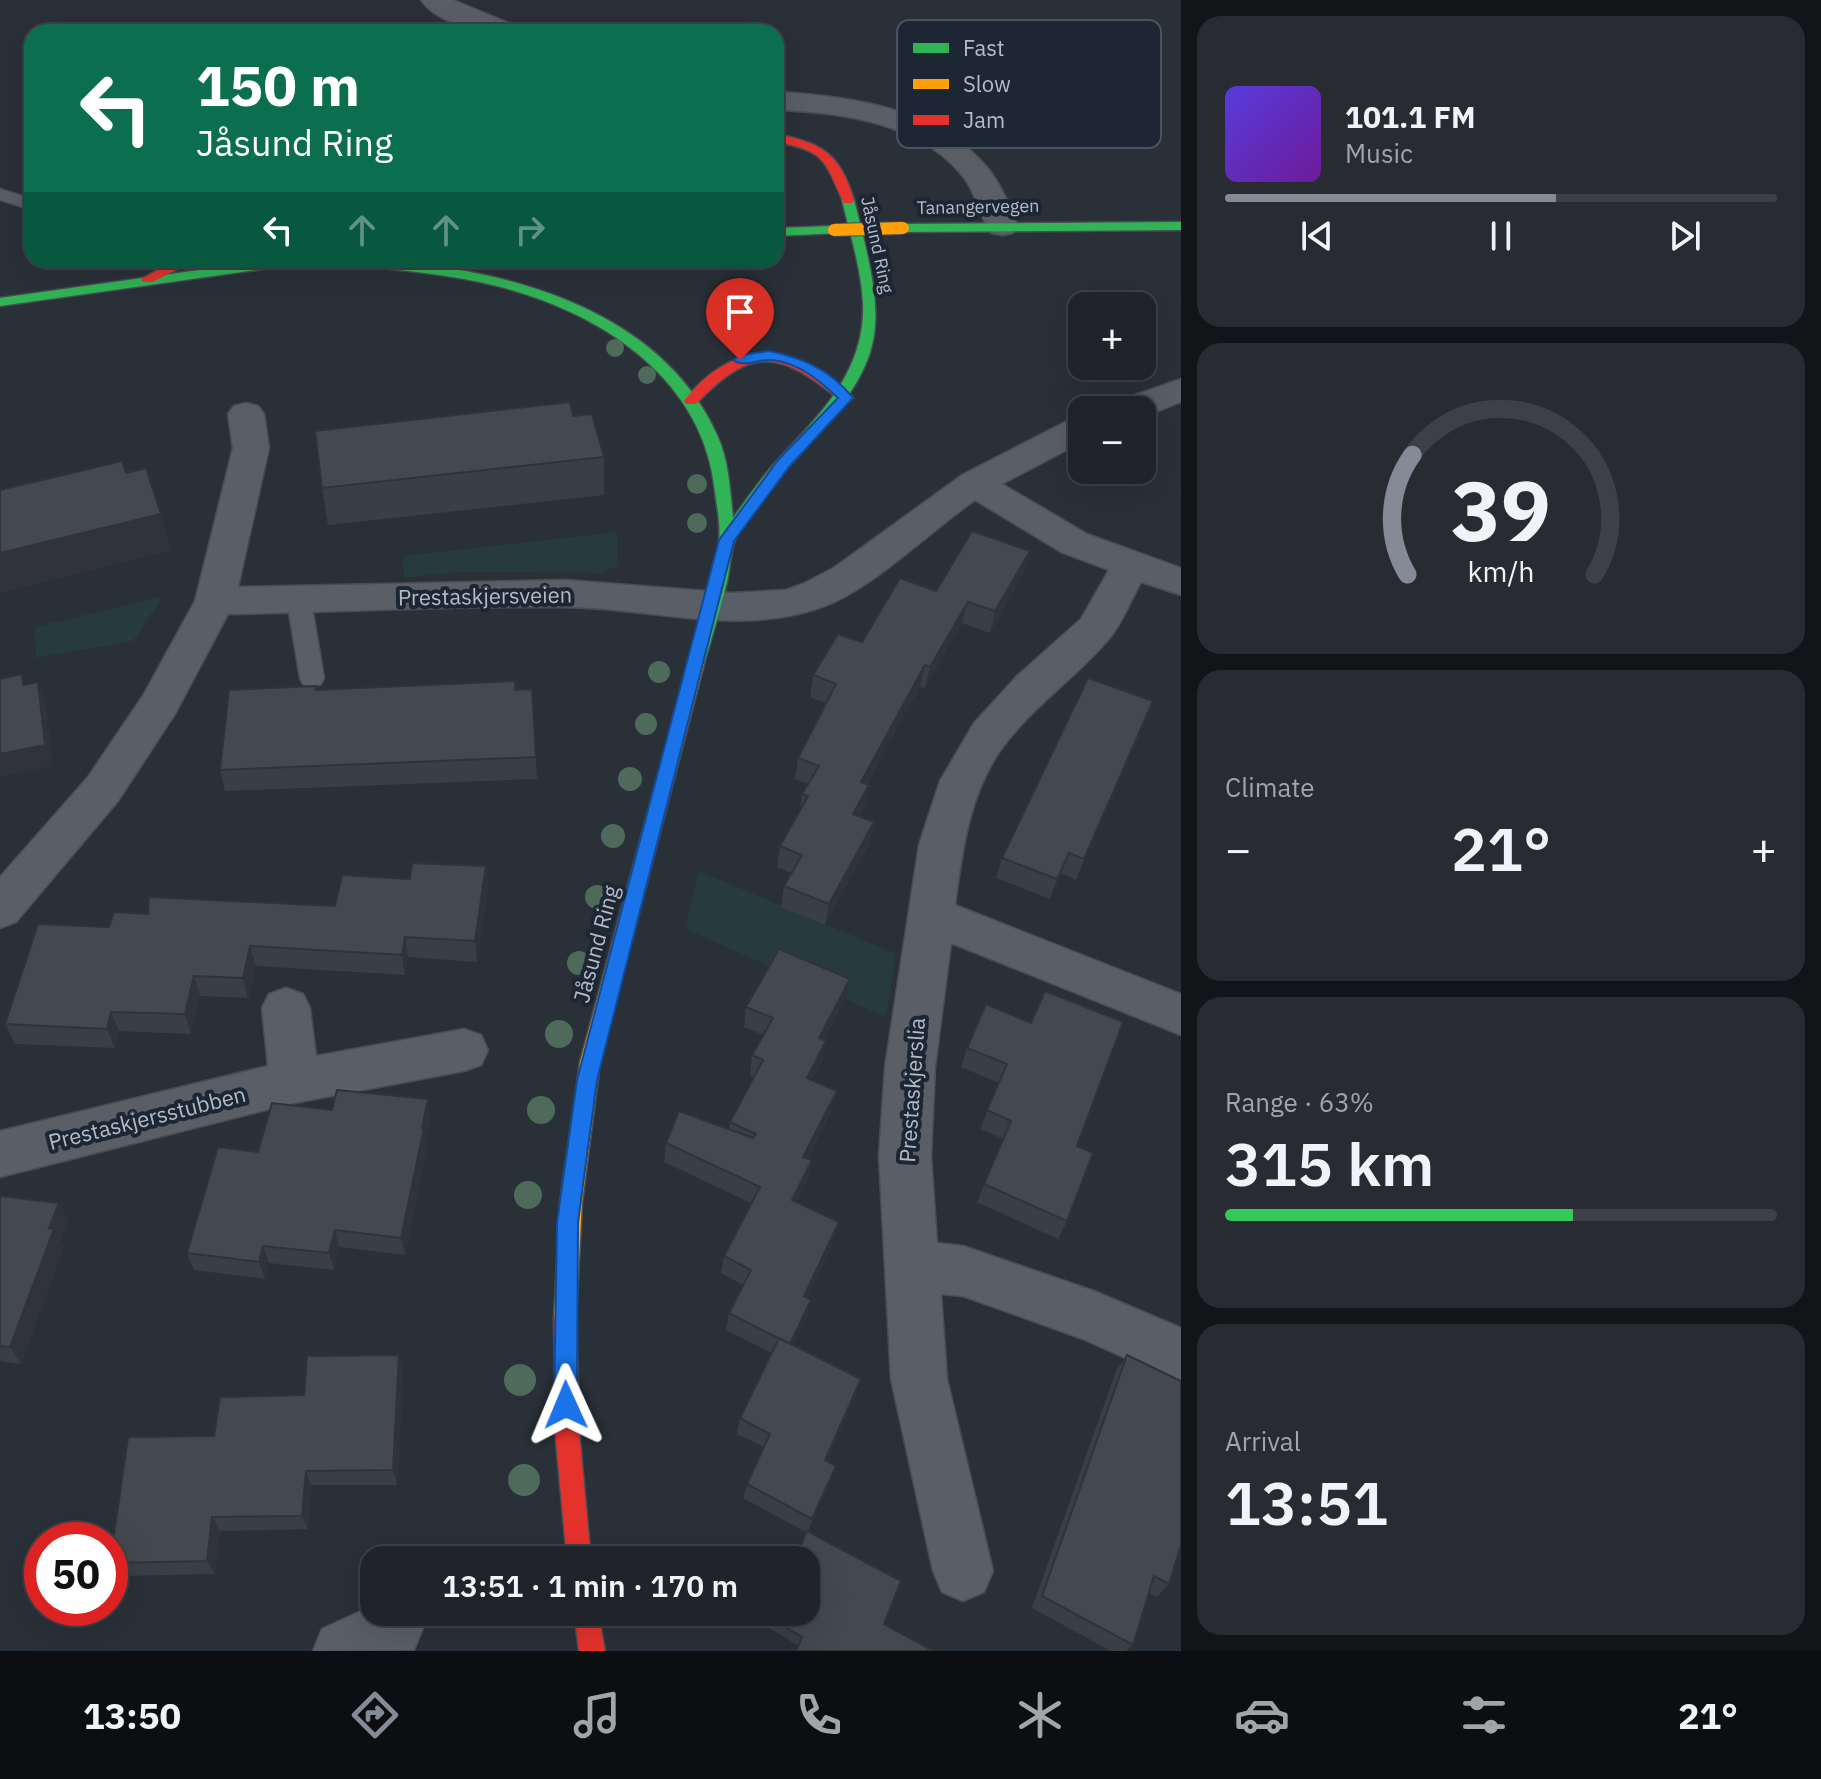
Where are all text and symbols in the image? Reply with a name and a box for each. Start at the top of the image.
legend [897,20,1161,148]
text: Fast [963,33,1004,62]
text: 150 m [196,49,360,121]
icon: left [64,56,168,160]
text: Slow [963,69,1011,98]
text: 101.1 FM [1345,97,1476,136]
text: Jam [963,105,1005,134]
text: Jåsund Ring [196,119,393,166]
text: Music [1345,136,1413,170]
street label: Jåsund Ring [856,194,899,296]
street label: Tanangervegen [916,194,1040,219]
icon: left [256,208,300,252]
icon: ahead [340,208,384,252]
icon: ahead [424,208,468,252]
icon: right [508,208,552,252]
icon: previous [1295,214,1339,258]
icon: pause [1479,214,1523,258]
icon: next [1663,214,1707,258]
pin [706,278,774,360]
icon: arrive [718,290,762,334]
map controls [1068,292,1156,484]
button: + [1068,292,1156,380]
button: − [1068,396,1156,484]
text: 39 [1451,455,1551,563]
text: km/h [1467,553,1535,590]
street label: Prestaskjersveien [398,579,572,612]
text: Climate [1225,770,1315,804]
text: 21° [1451,809,1551,888]
text: − [1225,820,1251,877]
text: + [1751,820,1777,877]
street label: Jåsund Ring [566,882,625,1006]
street label: Prestaskjerslia [892,1016,931,1163]
street label: Prestaskjersstubben [45,1079,249,1156]
text: Range · 63% [1225,1085,1374,1119]
text: 315 km [1225,1124,1434,1203]
position arrow [524,1363,608,1447]
text: Arrival [1225,1424,1301,1458]
text: 13:51 [1225,1463,1388,1542]
speed limit sign: 50 [24,1522,128,1626]
text: 13:51 · 1 min · 170 m [442,1566,738,1605]
icon: directions [347,1687,403,1743]
icon: music [569,1687,625,1743]
icon: phone [791,1687,847,1743]
icon: climate [1012,1687,1068,1743]
icon: car [1234,1687,1290,1743]
icon: filters [1456,1687,1512,1743]
text: 13:50 [83,1692,181,1739]
text: 21° [1678,1692,1738,1739]

